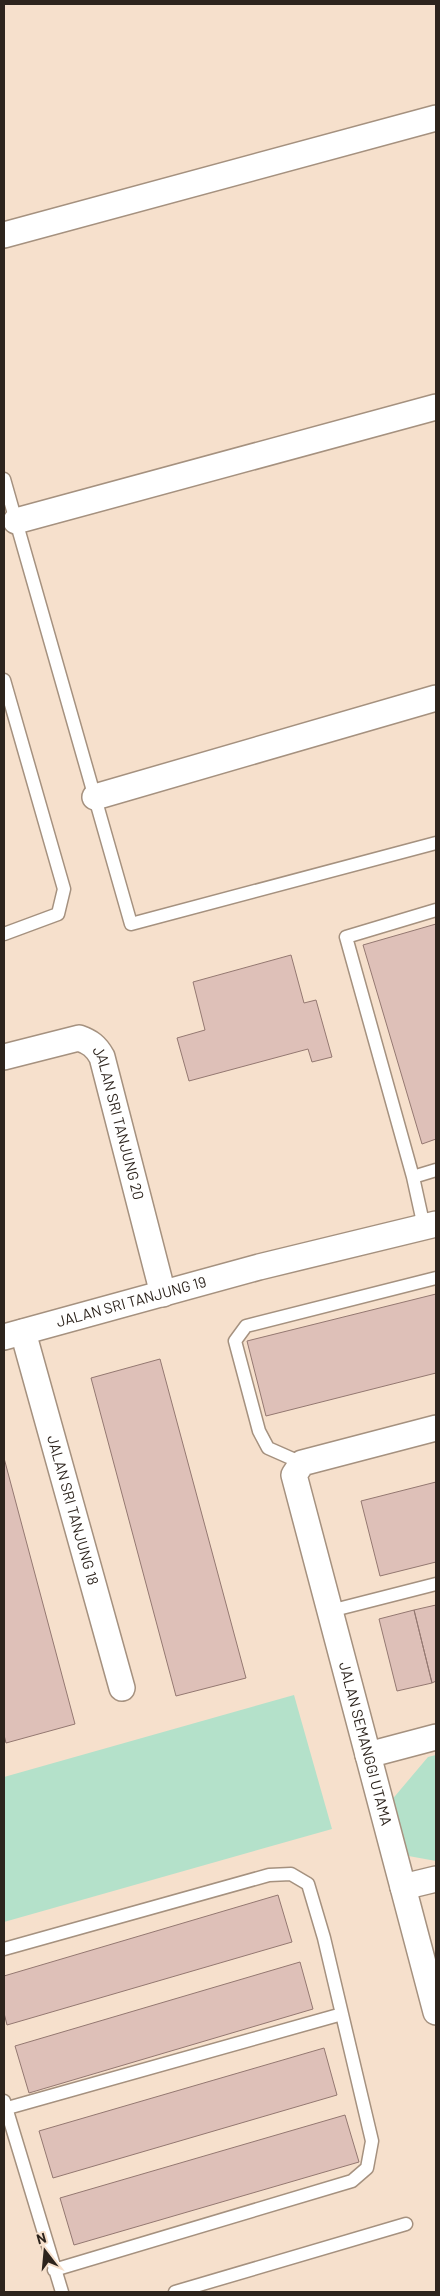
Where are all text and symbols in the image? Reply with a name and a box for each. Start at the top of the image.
street label: JALAN SRI TANJUNG 20 [89,1042,148,1201]
street label: JALAN SRI TANJUNG 19 [54,1272,208,1330]
street label: JALAN SRI TANJUNG 18 [44,1433,103,1587]
street label: JALAN SEMANGGI UTAMA [336,1660,396,1827]
north arrow [20,2226,70,2276]
text: N [34,2229,48,2247]

